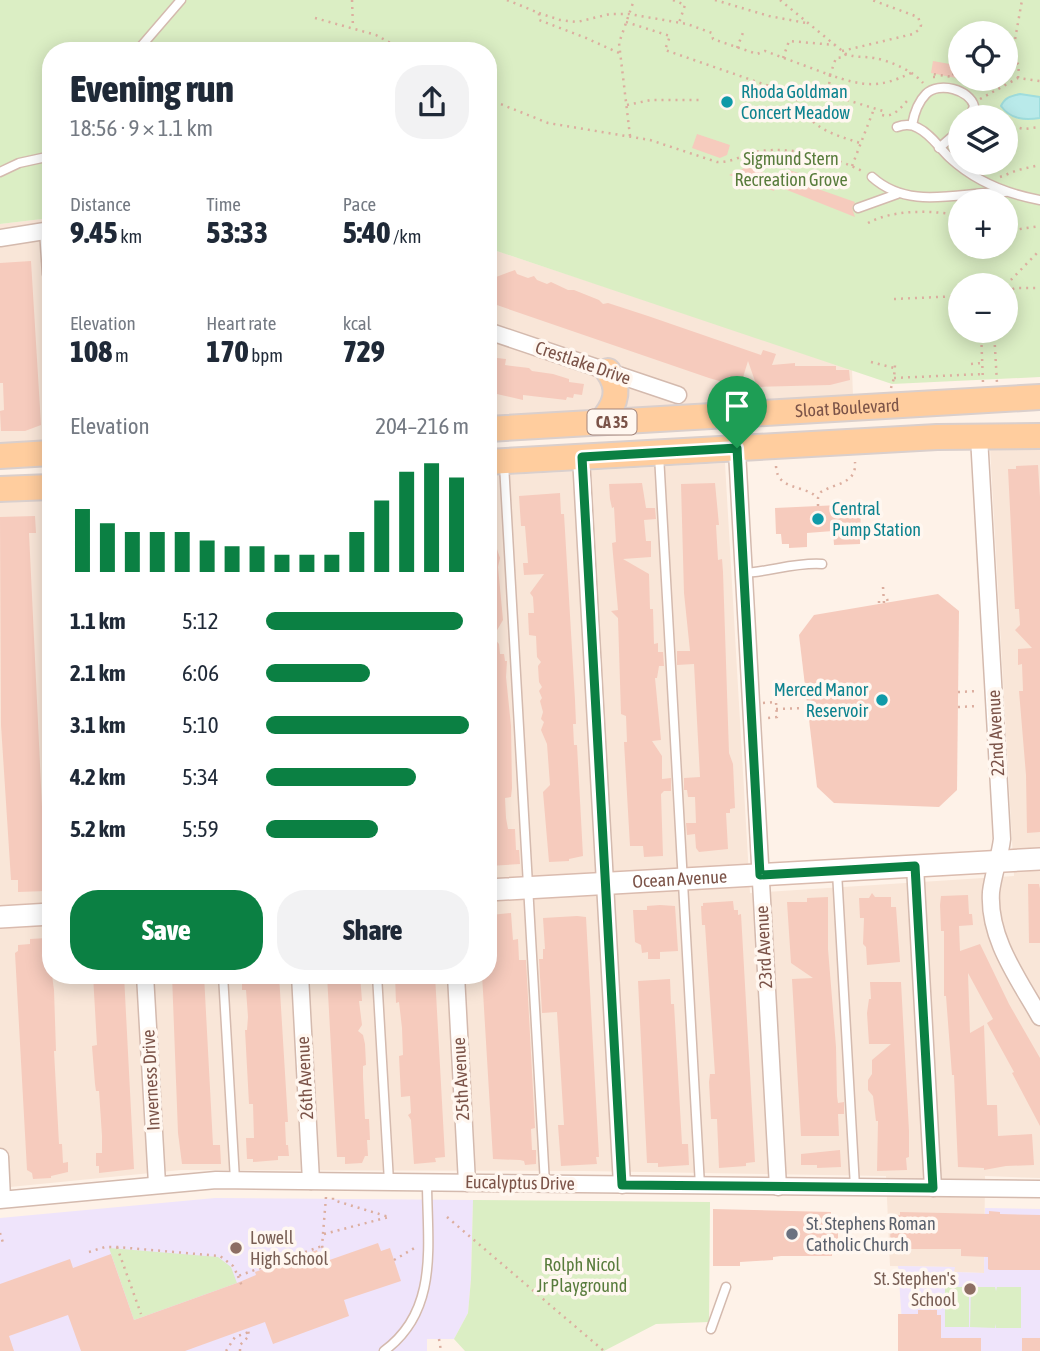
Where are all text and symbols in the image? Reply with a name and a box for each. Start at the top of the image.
map controls [948,21,1018,343]
button: locate [948,21,1018,91]
button: share [395,65,469,139]
text: Evening run [70,67,234,110]
place label: Rhoda Goldman Concert Meadow [741,81,850,123]
marker: Rhoda Goldman Concert Meadow [719,94,735,110]
button: layers [948,105,1018,175]
text: 18:56 · 9 × 1.1 km [70,115,213,141]
park label: Sigmund Stern Recreation Grove [734,148,848,190]
button: + [948,189,1018,259]
text: Distance [70,193,131,215]
text: Time [206,193,241,215]
text: Pace [343,193,376,215]
text: 9.45 [70,215,118,249]
text: 53:33 [206,215,268,249]
text: 5:40 [343,215,390,249]
text: km [118,225,142,247]
text: /km [390,225,421,247]
button: − [948,273,1018,343]
text: Elevation [70,312,136,334]
text: Heart rate [206,312,276,334]
text: kcal [343,312,372,334]
text: 108 [70,334,112,368]
text: 170 [206,334,249,368]
text: 729 [343,334,385,368]
street label: Crestlake Drive [533,336,634,389]
text: m [112,344,129,366]
text: bpm [249,344,283,366]
pin [707,376,767,448]
icon: arrive [718,387,756,425]
street label: Sloat Boulevard [795,394,900,421]
road number: CA 35 [588,410,636,434]
text: Elevation [70,413,150,439]
text: 204–216 m [375,413,469,439]
place label: Central Pump Station [832,498,921,540]
marker: Central Pump Station [810,511,826,527]
text: 1.1 km [70,608,126,634]
text: 5:12 [182,608,219,634]
text: 2.1 km [70,660,126,686]
text: 6:06 [182,660,219,686]
place label: Merced Manor Reservoir [774,679,869,721]
street label: 22nd Avenue [983,689,1008,777]
marker: Merced Manor Reservoir [874,692,890,708]
text: 3.1 km [70,712,126,738]
text: 5:10 [182,712,219,738]
text: 4.2 km [70,764,126,790]
text: 5:34 [182,764,219,790]
text: 5.2 km [70,816,126,842]
text: 5:59 [182,816,219,842]
street label: Ocean Avenue [632,866,728,892]
button: Save [70,890,263,970]
button: Share [277,890,469,970]
street label: 23rd Avenue [751,905,776,989]
street label: Inverness Drive [137,1029,164,1131]
street label: 26th Avenue [292,1036,317,1120]
street label: 25th Avenue [448,1037,473,1121]
street label: Eucalyptus Drive [465,1171,575,1194]
place label: St. Stephens Roman Catholic Church [806,1213,936,1255]
marker: St. Stephens Roman Catholic Church [784,1226,800,1242]
place label: Lowell High School [250,1227,328,1269]
marker: Lowell High School [228,1240,244,1256]
park label: Rolph Nicol Jr Playground [537,1254,627,1296]
place label: St. Stephen's School [874,1268,956,1310]
marker: St. Stephen's School [962,1281,978,1297]

